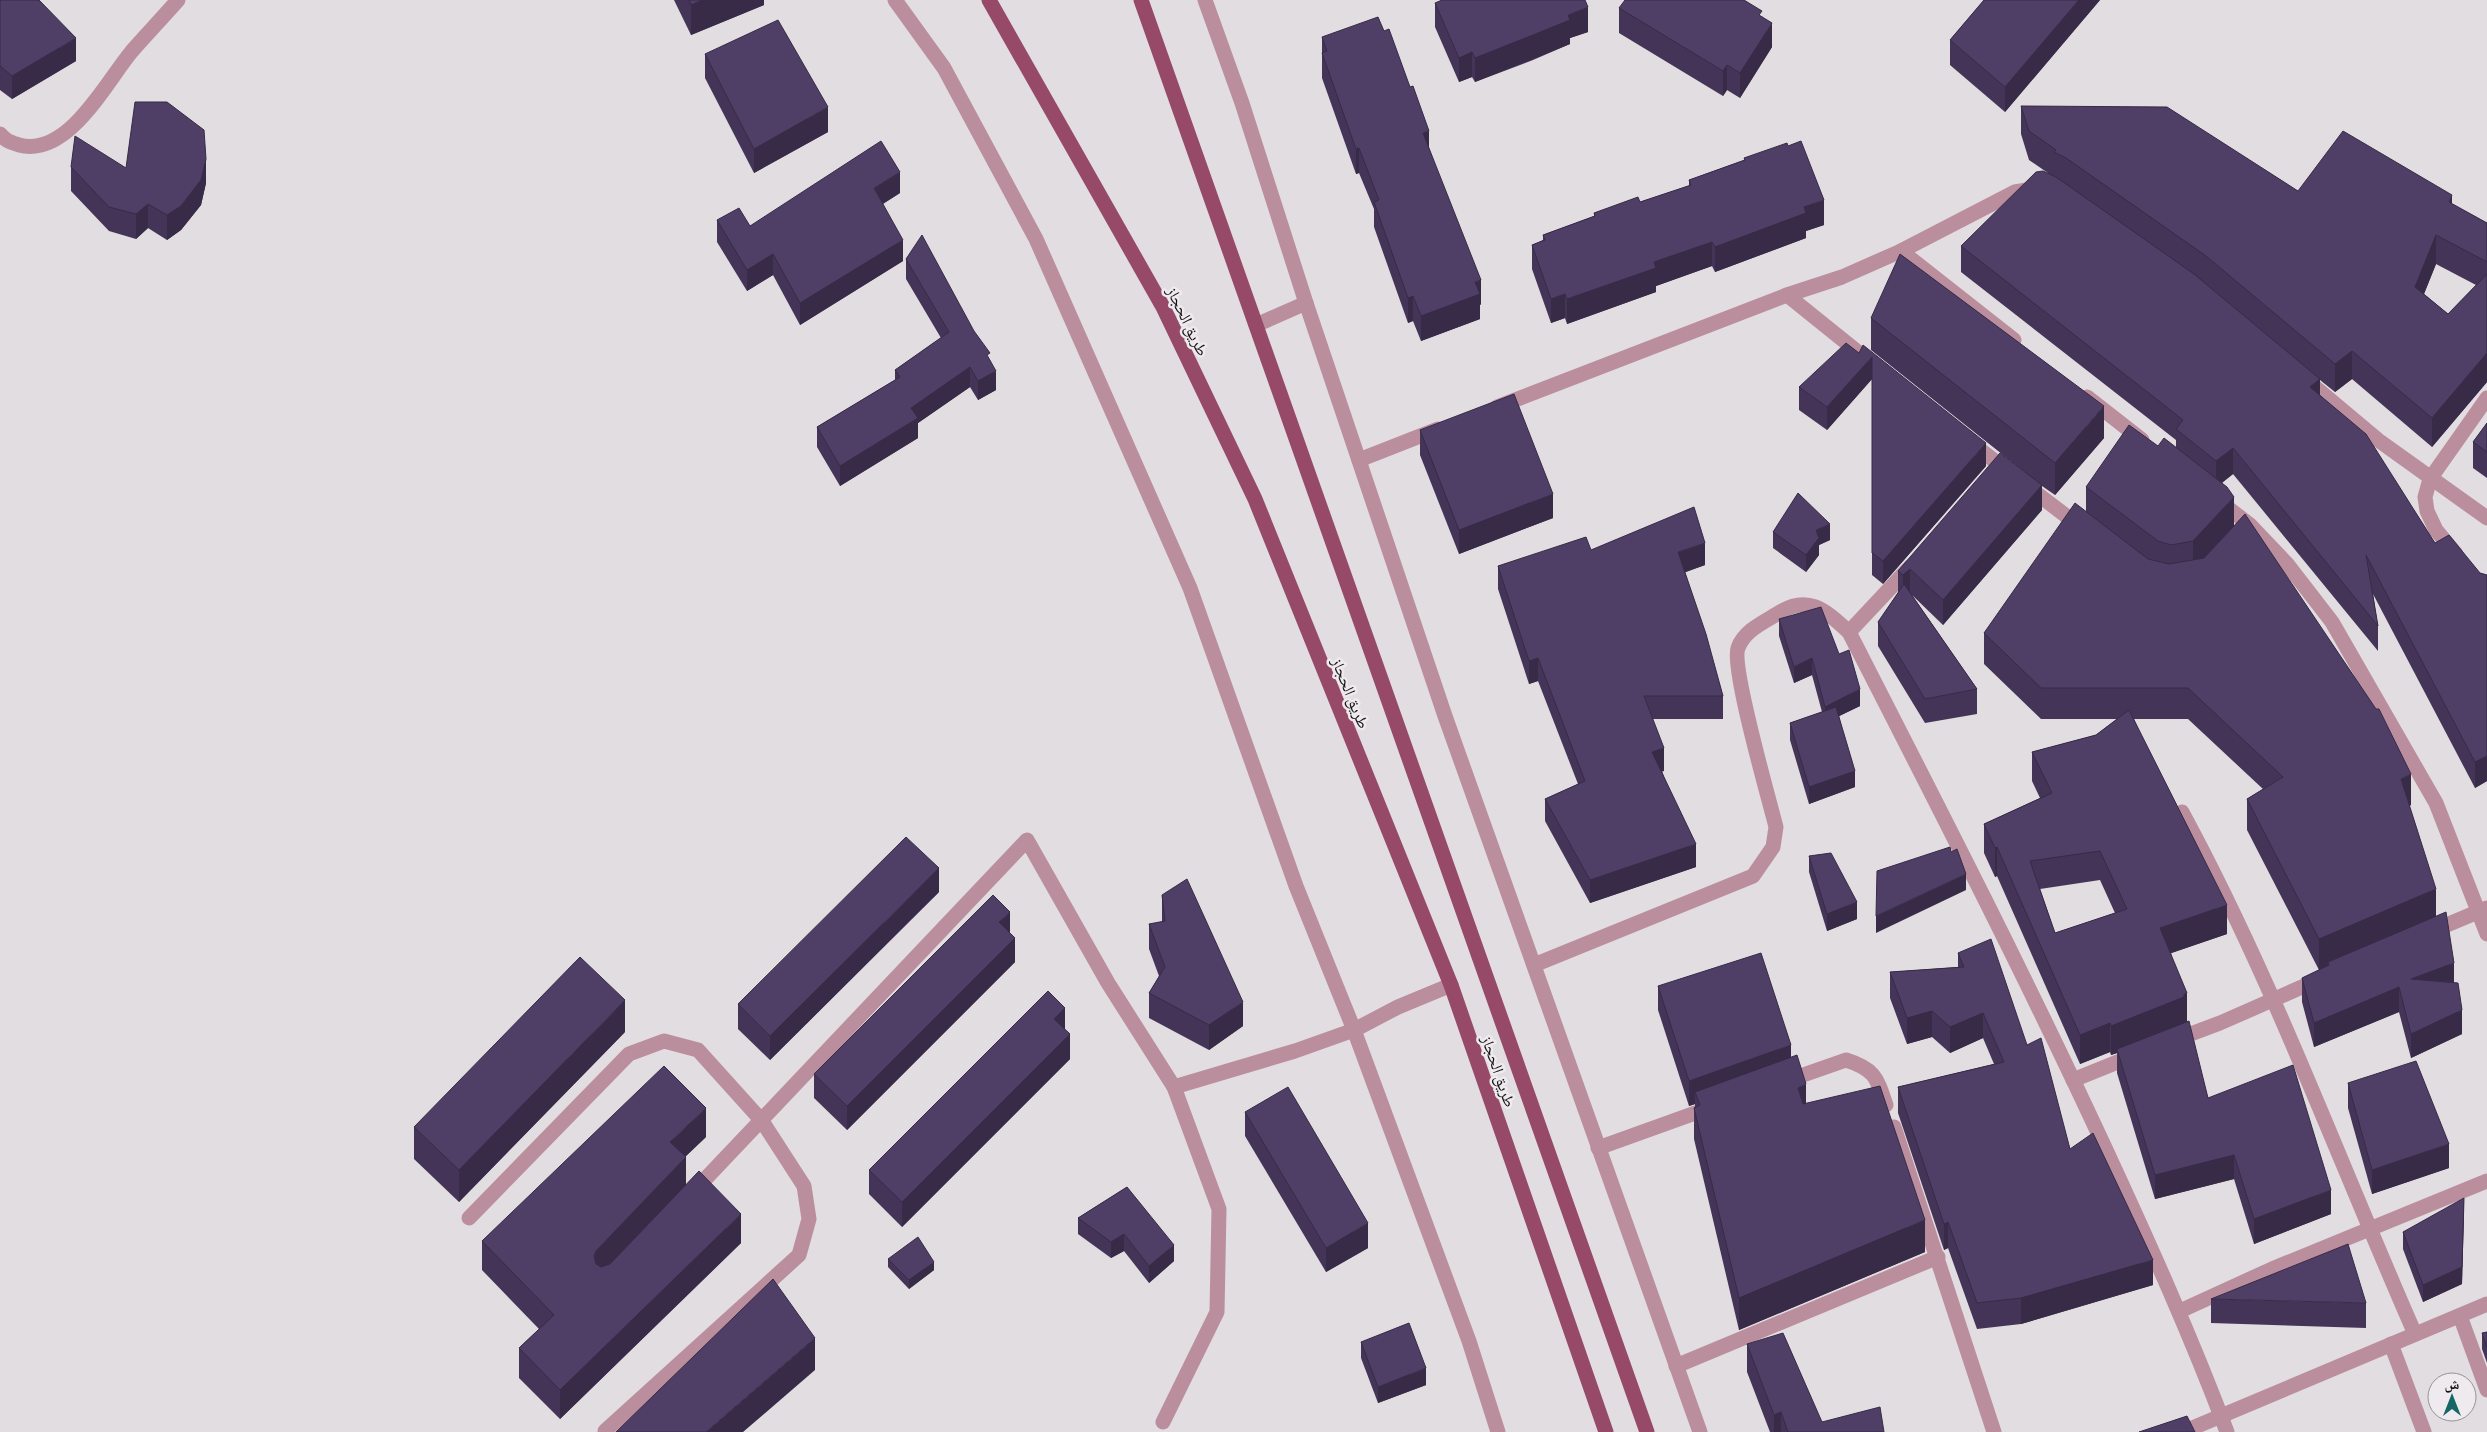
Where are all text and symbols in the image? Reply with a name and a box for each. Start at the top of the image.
street label: طريق الحجاز [1161,282,1214,359]
street label: طريق الحجاز [1326,653,1375,732]
street label: طريق الحجاز [1476,1031,1522,1110]
north arrow [2427,1372,2477,1422]
text: ش [2445,1374,2460,1393]

